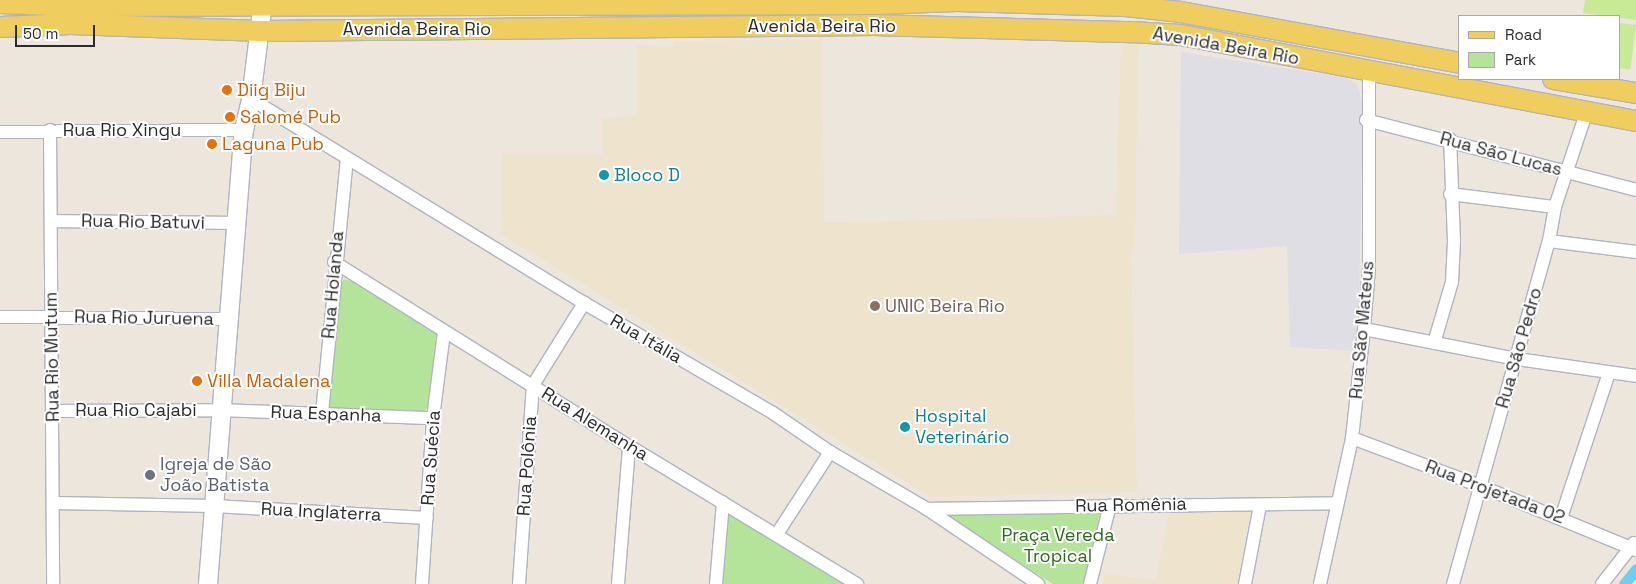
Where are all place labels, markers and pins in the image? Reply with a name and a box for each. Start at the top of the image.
place label: Diig Biju [237,79,306,101]
marker: Diig Biju [221,84,233,96]
place label: Salomé Pub [240,106,341,128]
marker: Salomé Pub [224,111,236,123]
place label: Laguna Pub [222,133,324,155]
marker: Laguna Pub [206,138,218,150]
place label: Bloco D [614,164,680,186]
marker: Bloco D [598,169,610,181]
place label: UNIC Beira Rio [885,295,1005,317]
marker: UNIC Beira Rio [869,300,881,312]
place label: Villa Madalena [207,370,330,392]
marker: Villa Madalena [191,375,203,387]
place label: Hospital Veterinário [915,406,1009,448]
marker: Hospital Veterinário [899,421,911,433]
place label: Igreja de São João Batista [160,454,272,496]
marker: Igreja de São João Batista [144,469,156,481]

